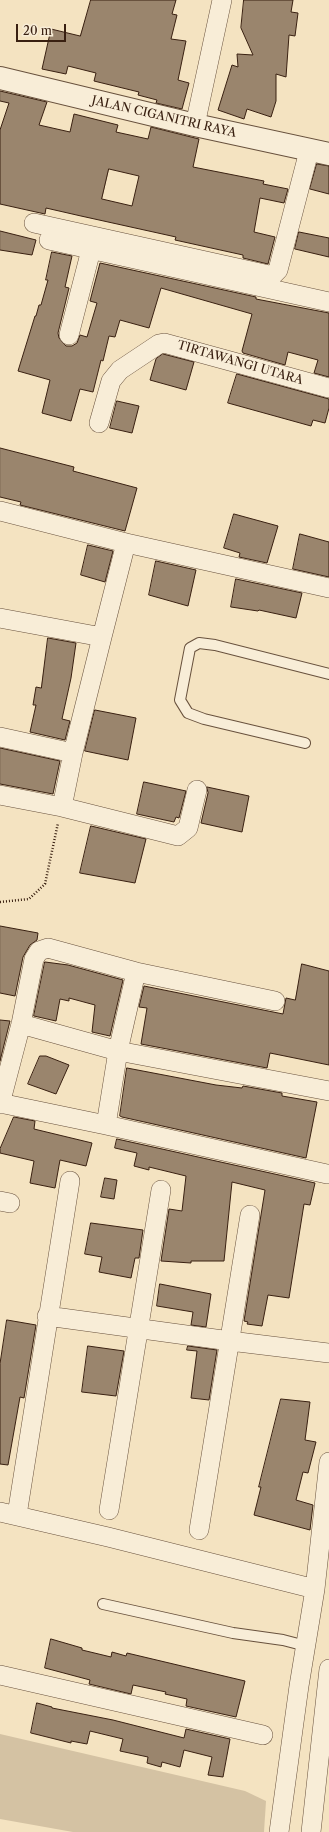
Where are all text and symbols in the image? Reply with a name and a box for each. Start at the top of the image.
scale bar [18,16,68,42]
text: 20 m [23,23,52,38]
street label: JALAN CIGANITRI RAYA [90,93,238,141]
street label: TIRTAWANGI UTARA [175,338,305,388]

